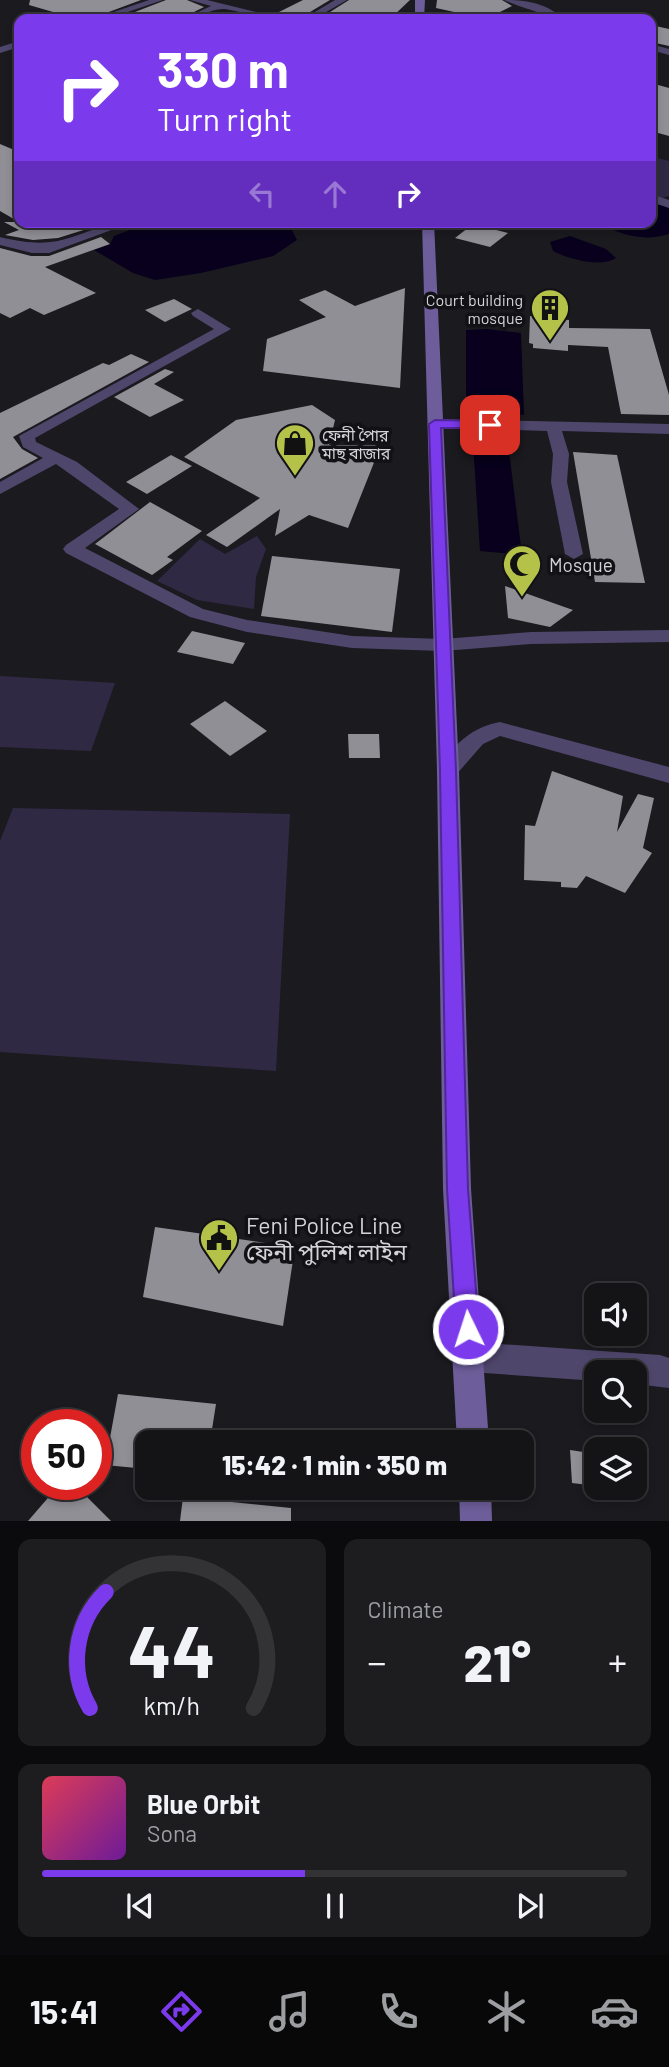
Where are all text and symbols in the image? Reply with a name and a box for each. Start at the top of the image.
text: 330 m [157,39,289,98]
icon: right [42,42,133,133]
text: Turn right [157,99,292,137]
icon: left [243,175,281,213]
icon: ahead [316,175,354,213]
icon: right [389,175,427,213]
building icon: Court building mosque [529,287,571,342]
place label: Court building mosque [426,290,523,327]
pin [460,395,520,455]
icon: arrive [471,406,509,444]
shop icon: ফেনী পৈার মাছ বাজার [274,422,316,477]
place label: ফেনী পৈার মাছ বাজার [321,425,391,462]
mosque icon: Mosque [501,543,543,598]
place label: Mosque [549,553,613,576]
place label: Feni Police Line ফেনী পুলিশ লাইন [246,1211,408,1266]
public building icon: Feni Police Line ফেনী পুলিশ লাইন [198,1217,240,1272]
map controls [584,1283,647,1500]
button: sound [584,1283,647,1346]
position arrow [431,1292,505,1366]
button: search [584,1360,647,1423]
speed limit sign: 50 [21,1409,112,1500]
button: layers [584,1437,647,1500]
text: 15:42 · 1 min · 350 m [222,1449,447,1480]
text: Climate [368,1595,444,1623]
text: 44 [128,1606,216,1694]
text: 21° [464,1630,531,1692]
text: − [368,1638,387,1684]
text: + [608,1638,627,1684]
text: km/h [143,1690,200,1720]
text: Blue Orbit [147,1788,260,1819]
text: Sona [147,1819,197,1847]
icon: previous [121,1887,159,1925]
icon: pause [316,1887,354,1925]
icon: next [511,1887,549,1925]
icon: directions [157,1987,206,2036]
icon: music [265,1987,314,2036]
icon: phone [374,1987,423,2036]
icon: climate [482,1987,531,2036]
icon: car [590,1987,639,2036]
text: 15:41 [30,1992,98,2030]

